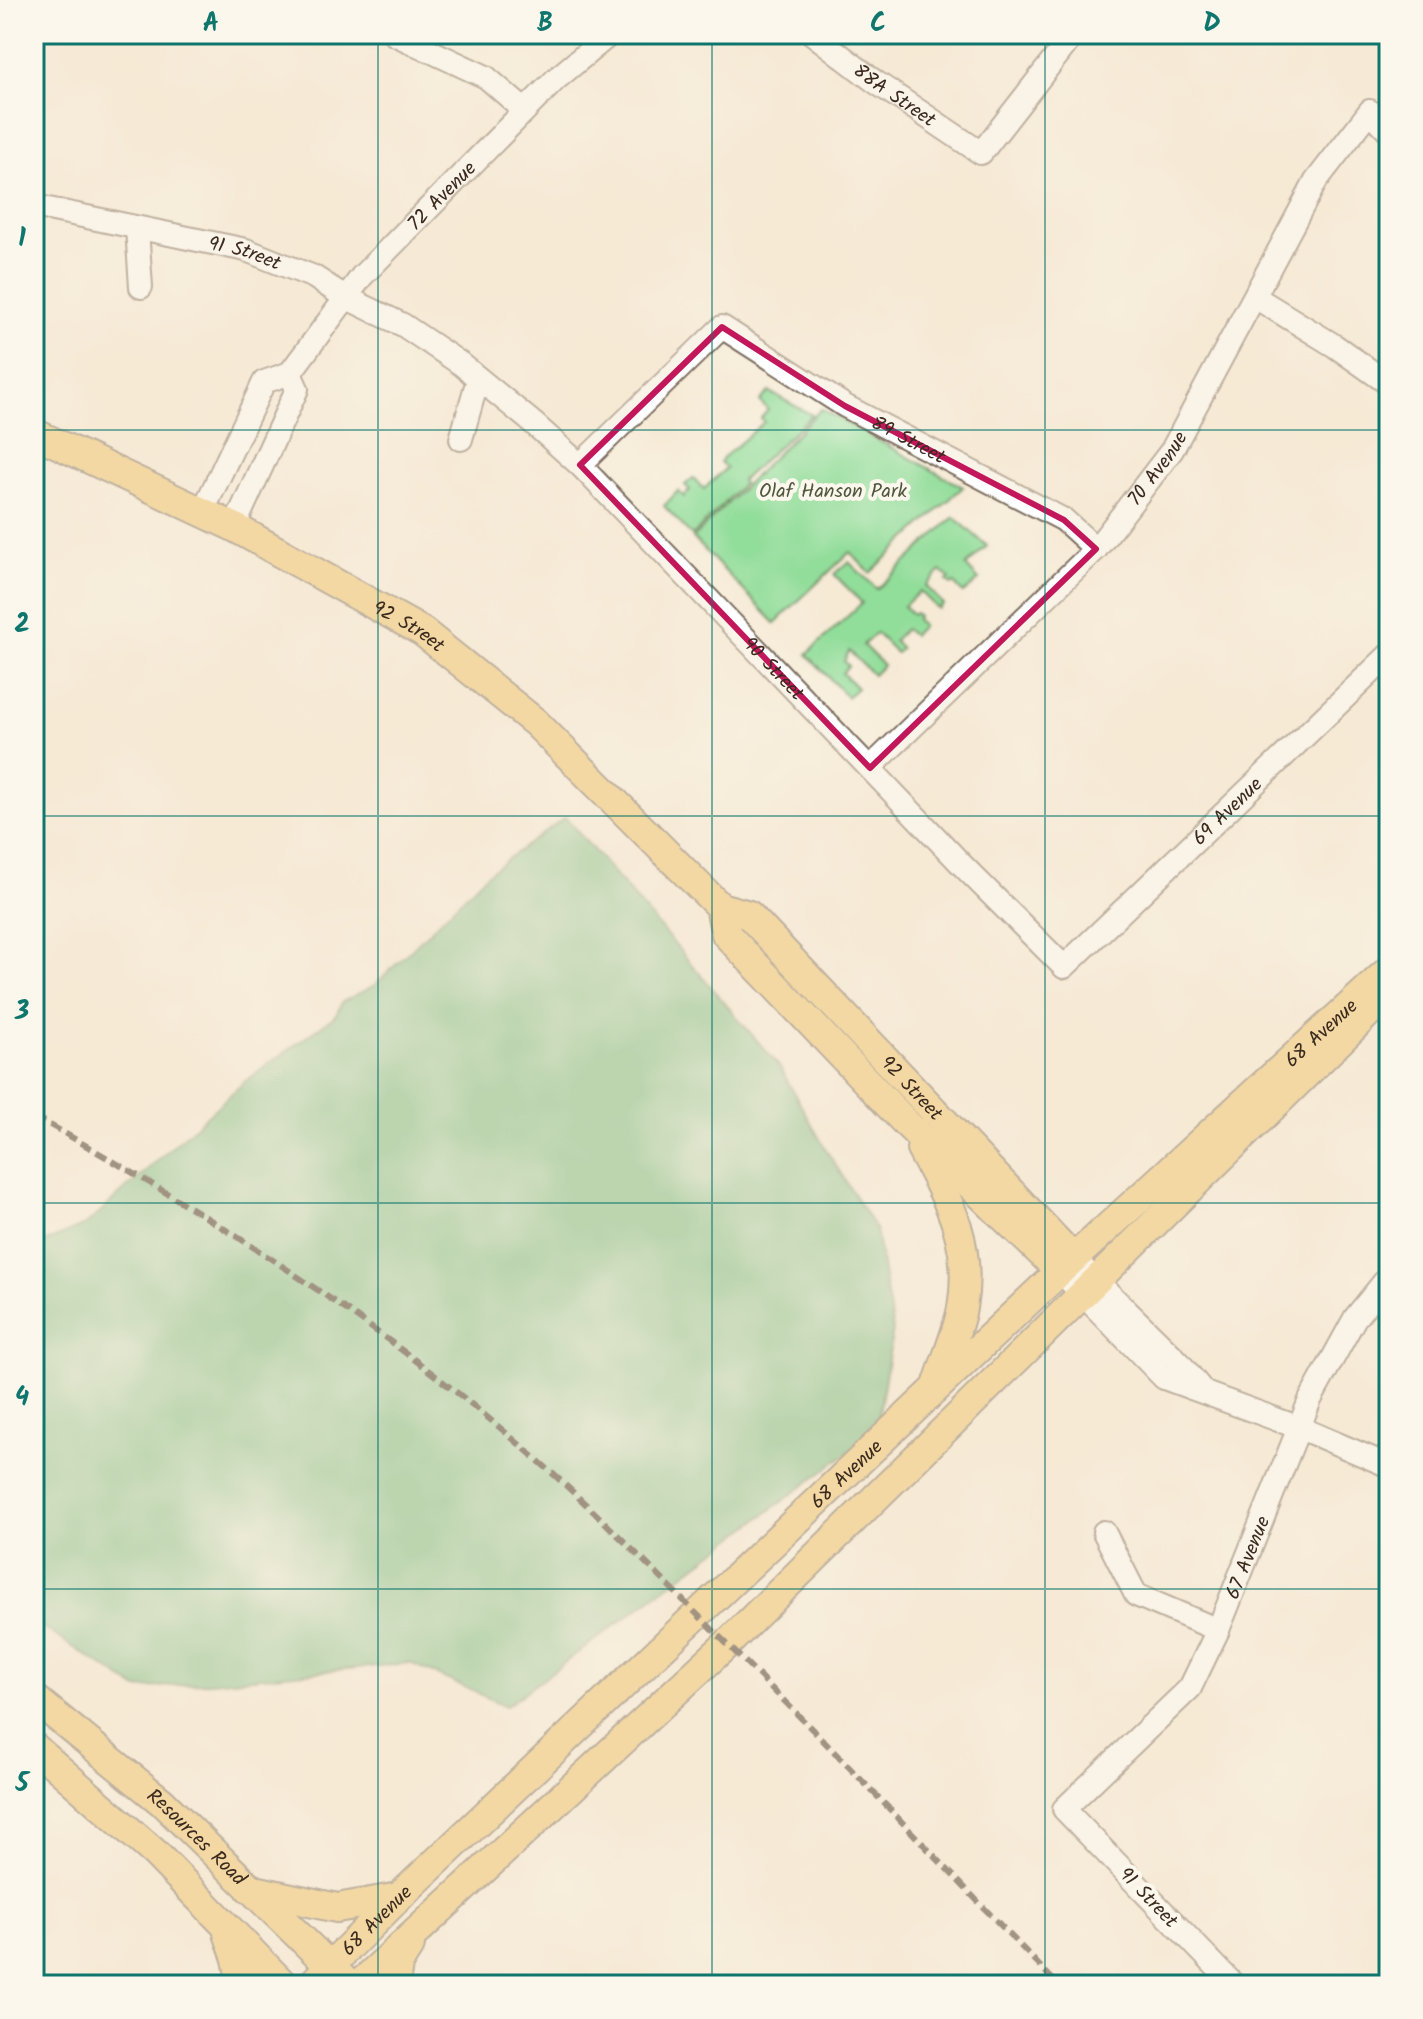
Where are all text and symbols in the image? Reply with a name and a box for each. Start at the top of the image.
text: A [203,3,219,45]
text: B [537,3,553,45]
text: C [870,3,886,45]
text: D [1203,3,1221,45]
street label: 88A Street [845,56,942,137]
street label: 72 Avenue [400,154,485,239]
text: 1 [18,218,26,260]
street label: 91 Street [205,229,286,280]
street label: 89 Street [865,408,951,474]
street label: 70 Avenue [1120,426,1197,514]
park label: Olaf Hanson Park [759,476,908,508]
street label: 92 Street [366,593,451,662]
text: 2 [14,604,30,646]
street label: 90 Street [734,630,812,709]
street label: 69 Avenue [1185,770,1271,854]
text: 3 [14,991,29,1033]
street label: 68 Avenue [1278,992,1366,1076]
street label: 92 Street [871,1049,950,1129]
text: 4 [15,1377,29,1419]
street label: 68 Avenue [804,1433,891,1518]
street label: 67 Avenue [1218,1512,1280,1605]
text: 5 [14,1763,30,1805]
street label: Resources Road [139,1781,254,1895]
street label: 91 Street [1110,1860,1185,1937]
street label: 68 Avenue [334,1878,421,1965]

